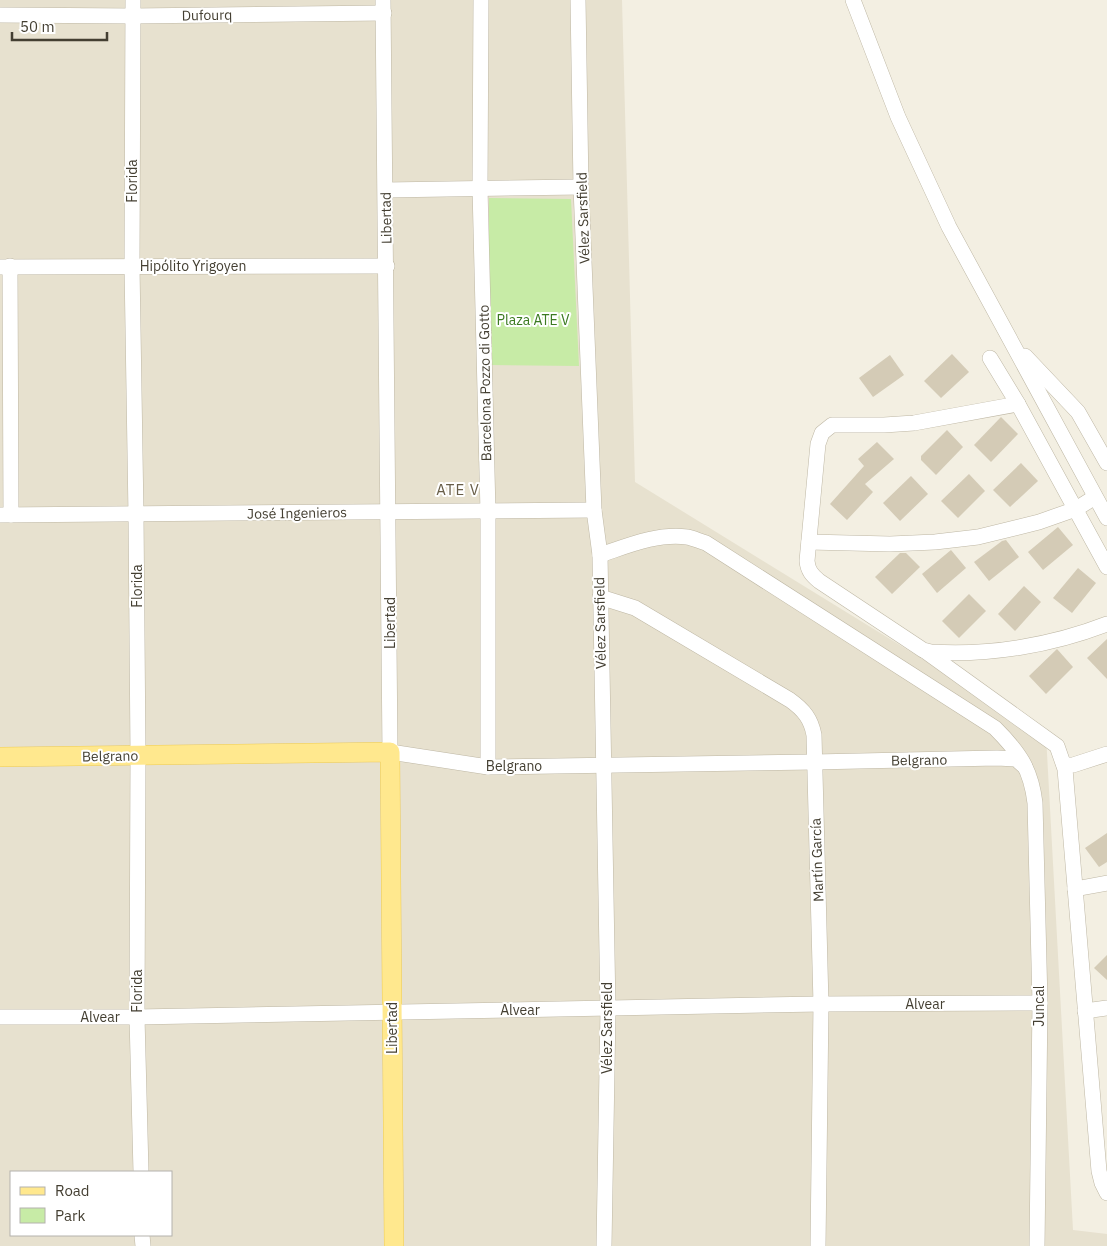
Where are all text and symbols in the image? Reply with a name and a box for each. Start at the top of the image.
street label: Dufourq [181,6,233,24]
scale bar [12,10,108,42]
text: 50 m [20,17,55,36]
street label: Florida [123,159,141,203]
street label: Vélez Sarsfield [572,172,594,264]
street label: Libertad [377,192,395,244]
street label: Hipólito Yrigoyen [140,257,246,275]
street label: Barcelona Pozzo di Gotto [475,304,495,461]
park label: Plaza ATE V [496,311,570,329]
district label: ATE V [436,480,480,499]
street label: José Ingenieros [247,503,347,523]
street label: Florida [128,564,146,608]
street label: Vélez Sarsfield [590,577,610,669]
street label: Libertad [381,597,399,649]
street label: Belgrano [82,747,138,765]
street label: Belgrano [891,751,947,769]
street label: Belgrano [486,757,542,775]
street label: Martín García [807,817,827,902]
street label: Florida [128,969,146,1013]
street label: Vélez Sarsfield [598,982,616,1074]
street label: Juncal [1030,985,1048,1027]
street label: Alvear [905,995,945,1013]
street label: Alvear [500,1001,540,1019]
street label: Libertad [383,1002,401,1054]
street label: Alvear [80,1008,120,1026]
legend [10,1171,172,1236]
text: Road [55,1181,90,1200]
text: Park [55,1206,85,1225]

